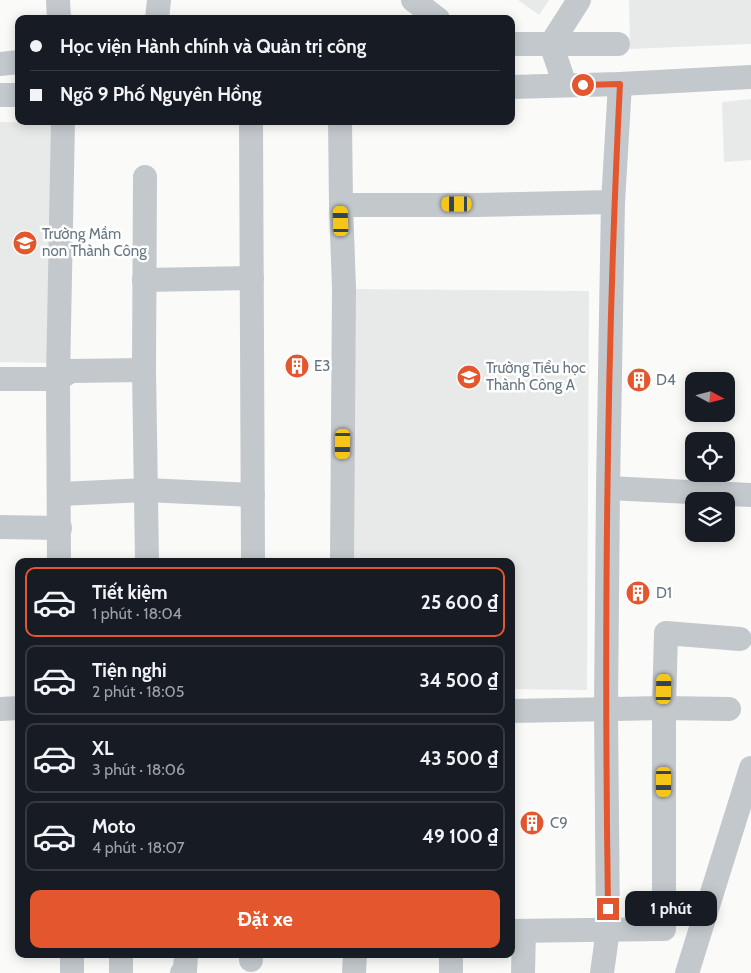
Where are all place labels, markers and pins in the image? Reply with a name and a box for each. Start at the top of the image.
place label: Trường Mầm non Thành Công [42,225,147,260]
school or university icon: Trường Mầm non Thành Công [12,230,38,256]
building icon: E3 [284,353,310,379]
place label: E3 [314,357,330,375]
place label: Trường Tiểu học Thành Công A [486,359,586,394]
school or university icon: Trường Tiểu học Thành Công A [456,364,482,390]
building icon: D4 [626,367,652,393]
place label: D4 [656,371,676,389]
building icon: D1 [625,580,651,606]
place label: D1 [656,584,672,602]
building icon: C9 [519,810,545,836]
place label: C9 [550,814,568,832]

